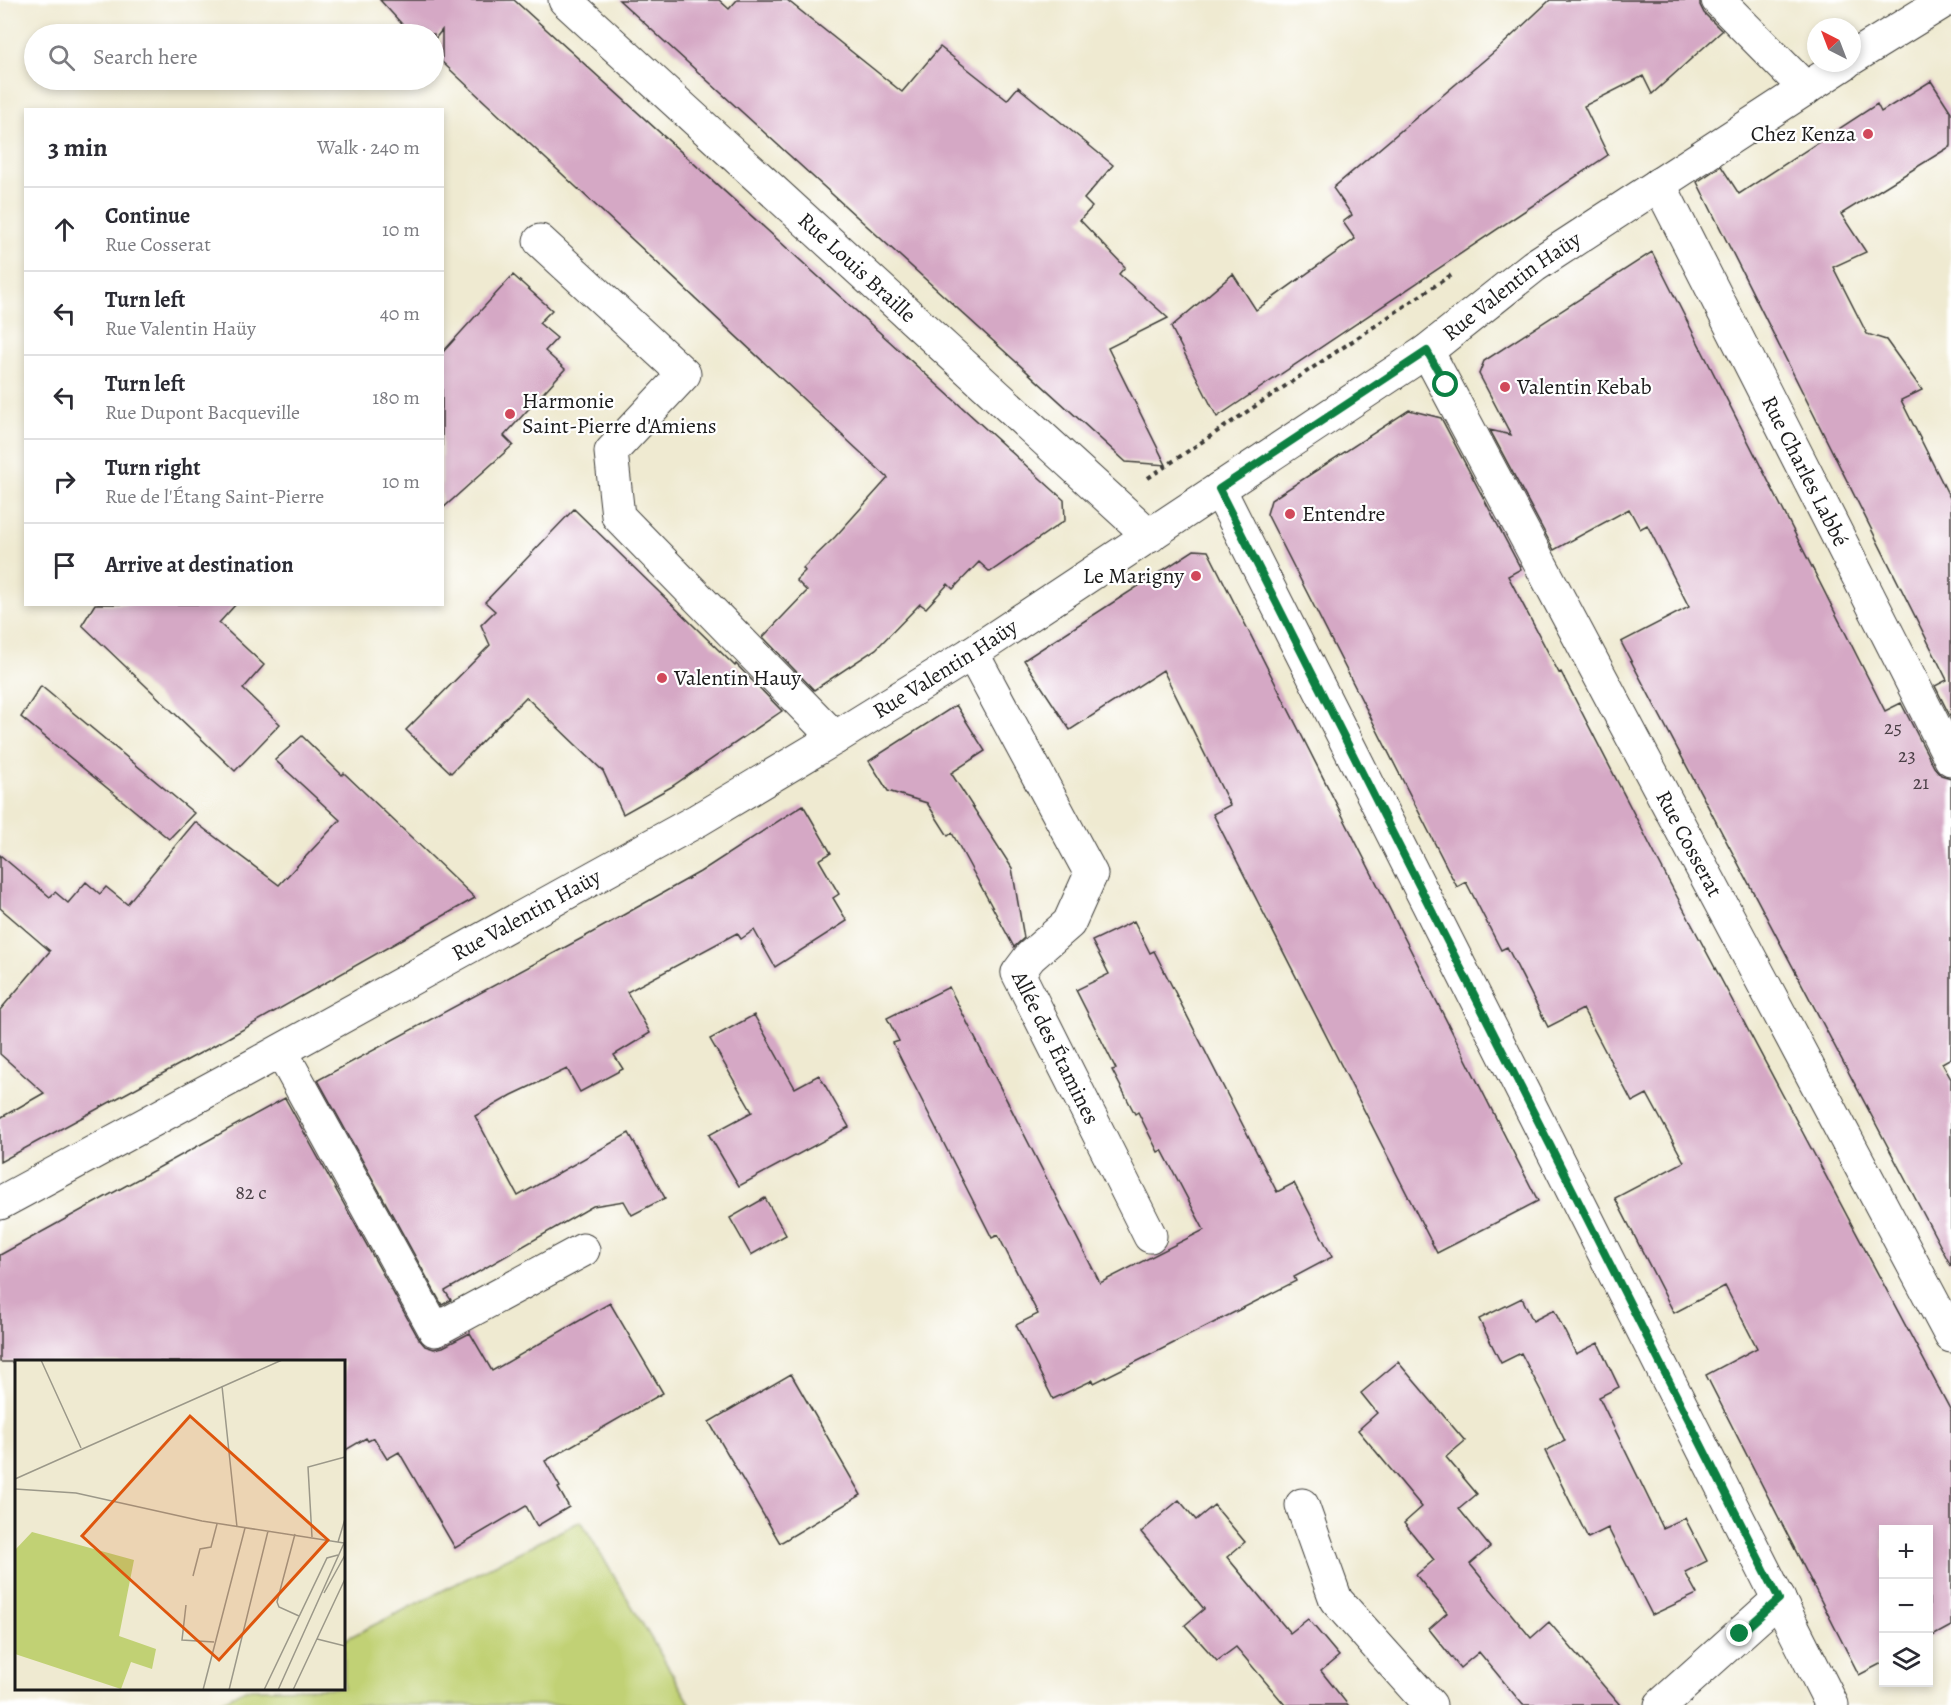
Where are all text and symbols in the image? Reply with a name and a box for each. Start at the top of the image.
north arrow [1807,18,1861,72]
search box [24,24,444,90]
icon: search [45,41,78,74]
text: Search here [93,42,198,72]
place label: Chez Kenza [1751,119,1857,149]
marker: Chez Kenza [1861,127,1875,141]
text: 3 min [48,130,108,165]
text: Walk · 240 m [317,134,420,161]
text: Continue [105,201,190,231]
street label: Rue Louis Braille [791,206,923,329]
icon: ahead [48,213,81,246]
text: 10 m [382,216,420,243]
street label: Rue Valentin Haüy [1436,224,1587,348]
text: Rue Cosserat [105,231,211,258]
text: Turn left [105,285,185,315]
icon: left [48,297,81,330]
text: 40 m [380,300,420,327]
text: Rue Valentin Haüy [105,315,256,342]
text: Turn left [105,369,185,399]
route start [1432,371,1458,397]
place label: Valentin Kebab [1516,372,1652,402]
marker: Valentin Kebab [1498,380,1512,394]
icon: left [48,381,81,414]
text: 180 m [372,384,420,411]
place label: Harmonie Saint-Pierre d'Amiens [522,386,717,441]
street label: Rue Charles Labbé [1754,391,1856,552]
text: Rue Dupont Bacqueville [105,399,300,426]
marker: Harmonie Saint-Pierre d'Amiens [503,407,517,421]
text: Turn right [105,453,201,483]
icon: right [48,465,81,498]
text: 10 m [382,468,420,495]
text: Rue de l'Étang Saint-Pierre [105,483,324,510]
place label: Entendre [1302,499,1385,529]
marker: Entendre [1283,507,1297,521]
icon: arrive [48,549,81,582]
text: Arrive at destination [105,550,294,580]
place label: Le Marigny [1083,561,1184,591]
marker: Le Marigny [1189,569,1203,583]
street label: Rue Valentin Haüy [867,612,1024,726]
place label: Valentin Hauy [673,663,801,693]
marker: Valentin Hauy [655,671,669,685]
house number: 25 [1884,714,1902,741]
house number: 23 [1898,742,1916,769]
house number: 21 [1913,769,1929,796]
street label: Rue Cosserat [1648,785,1730,902]
street label: Rue Valentin Haüy [446,861,606,968]
street label: Allée des Étamines [1004,965,1107,1129]
house number: 82 c [235,1179,267,1206]
inset map [15,1360,345,1690]
map controls [1879,1525,1933,1687]
button: + [1879,1525,1933,1579]
button: − [1879,1579,1933,1633]
route end [1726,1620,1752,1646]
button: layers [1879,1633,1933,1687]

